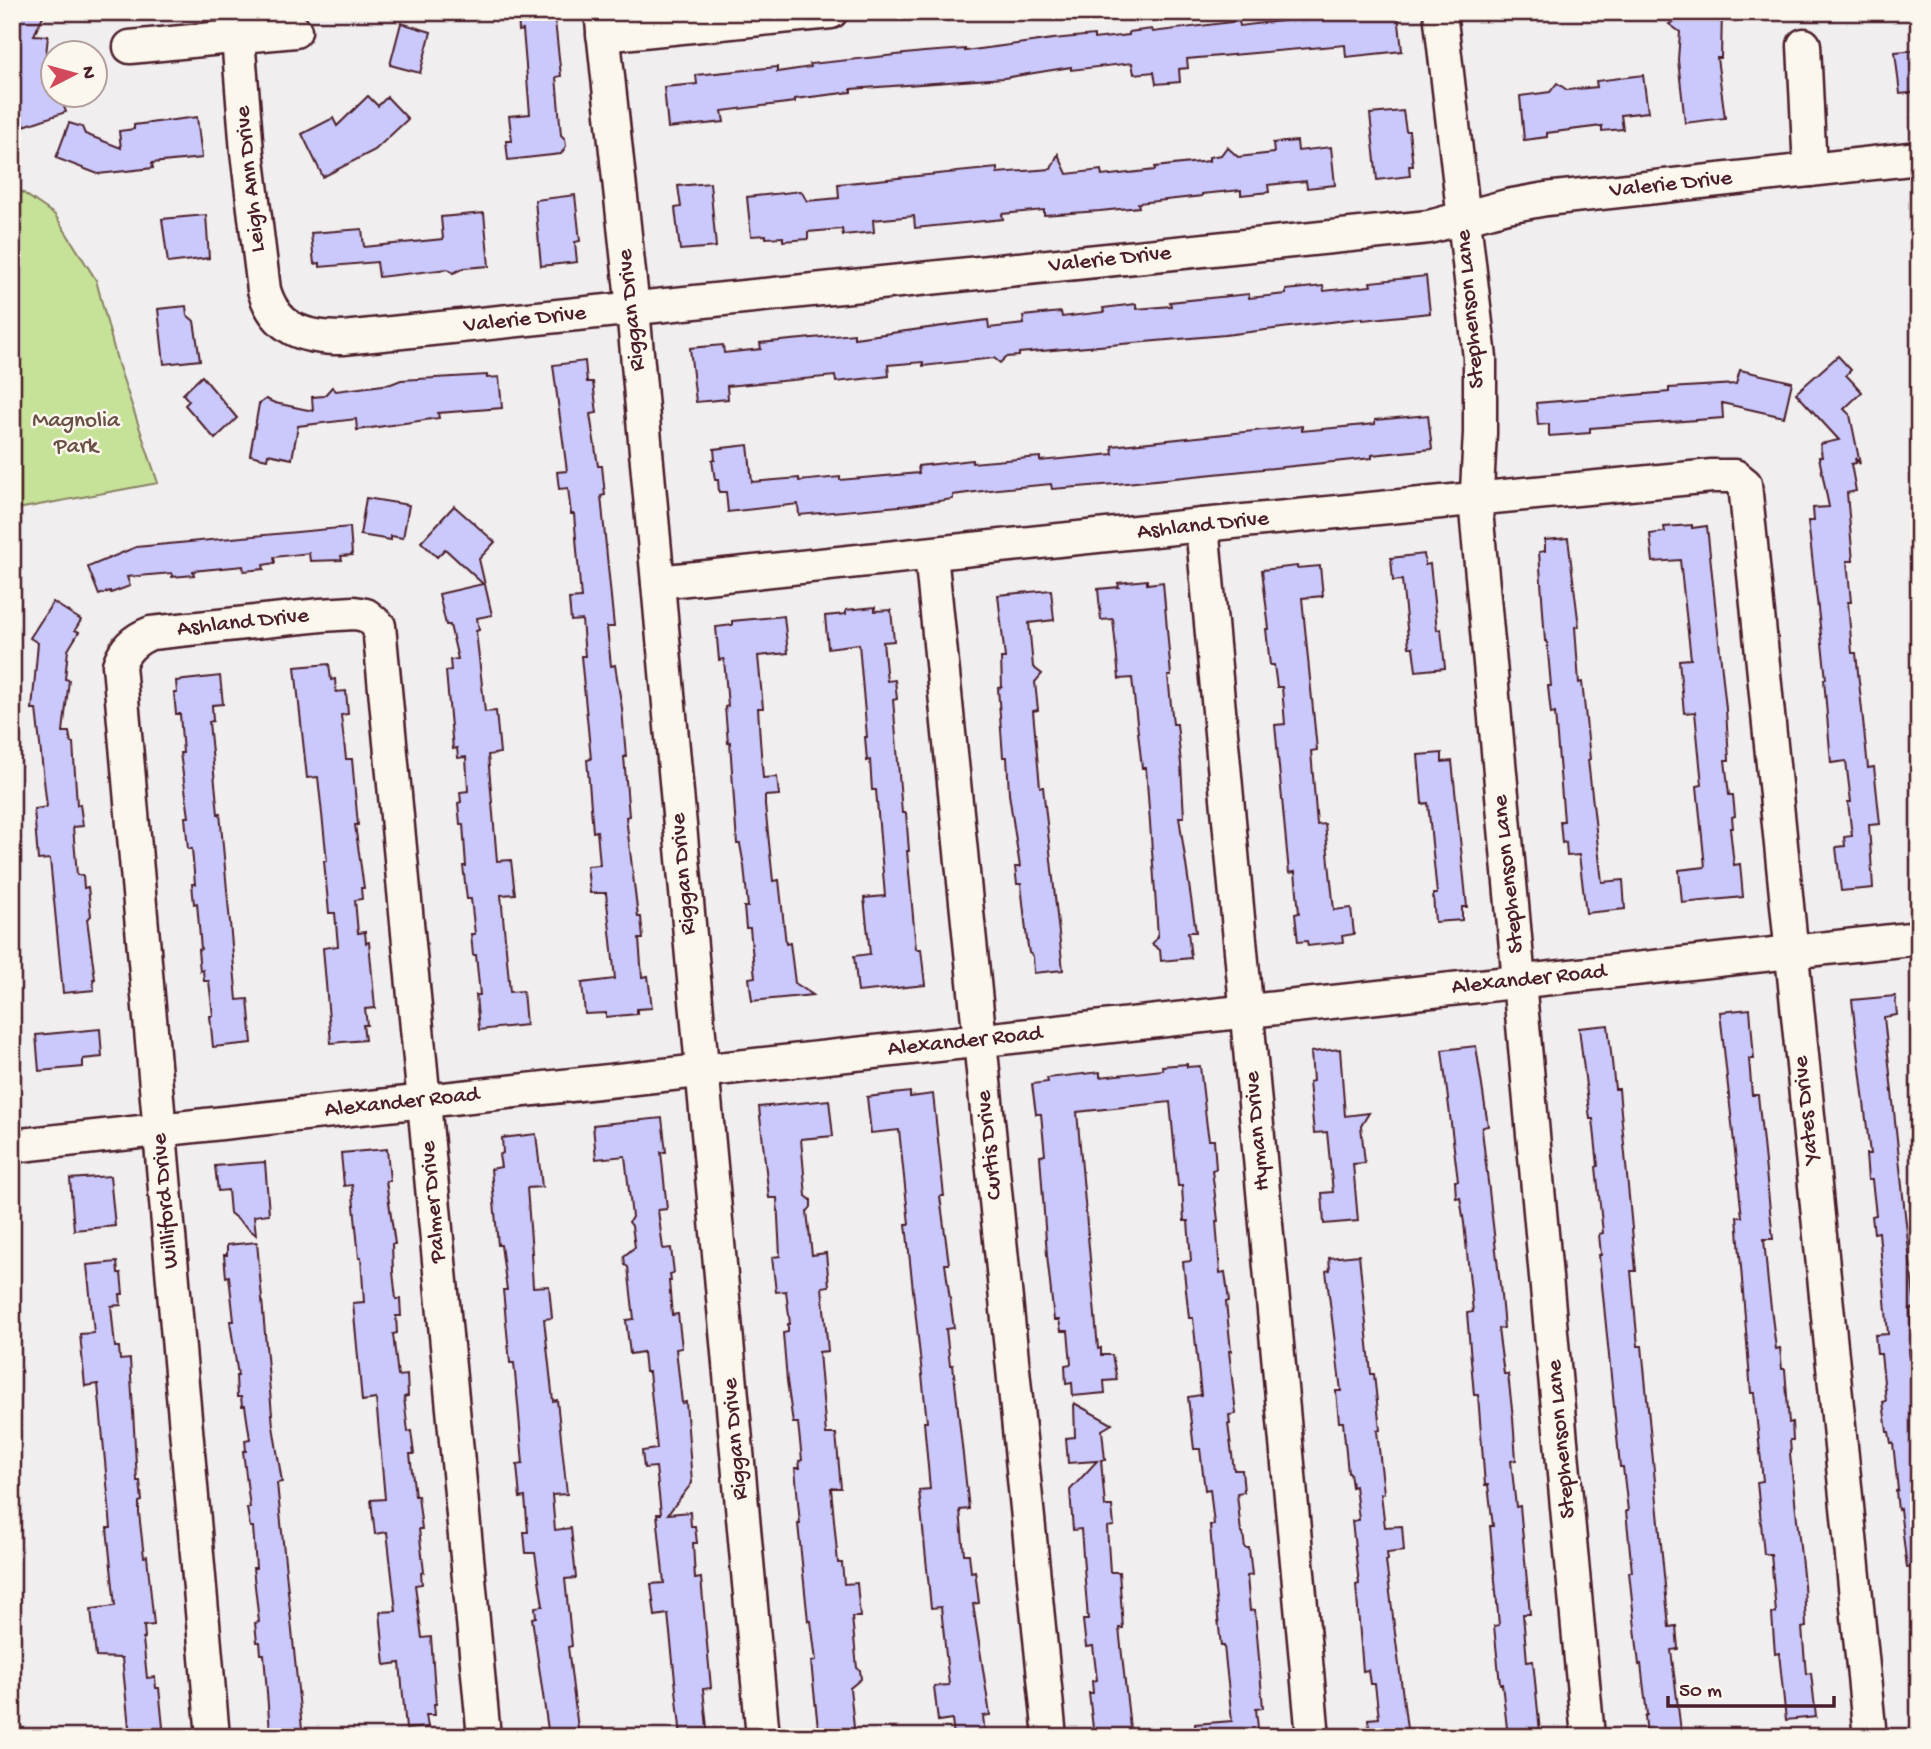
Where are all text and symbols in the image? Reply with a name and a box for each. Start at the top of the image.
north arrow [38,38,108,108]
text: N [75,65,100,80]
street label: Leigh Ann Drive [230,103,272,254]
street label: Valerie Drive [1607,165,1735,205]
street label: Stephenson Lane [1451,227,1491,389]
street label: Valerie Drive [1046,240,1174,280]
street label: Riggan Drive [612,247,652,372]
street label: Valerie Drive [461,300,589,340]
park label: Magnolia Park [32,408,121,461]
street label: Ashland Drive [1136,506,1271,546]
street label: Ashland Drive [176,603,311,643]
street label: Stephenson Lane [1487,792,1531,955]
street label: Riggan Drive [665,811,703,936]
street label: Alexander Road [1450,958,1609,1002]
street label: Alexander Road [886,1020,1045,1064]
street label: Yates Drive [1788,1053,1826,1167]
street label: Hyman Drive [1239,1069,1277,1192]
street label: Alexander Road [323,1081,482,1125]
street label: Curtis Drive [971,1088,1009,1201]
street label: Williford Drive [147,1131,185,1270]
street label: Palmer Drive [415,1139,453,1265]
street label: Stephenson Lane [1542,1357,1582,1519]
street label: Riggan Drive [717,1376,755,1501]
scale bar [1668,1665,1835,1709]
text: 50 m [1679,1680,1722,1705]

